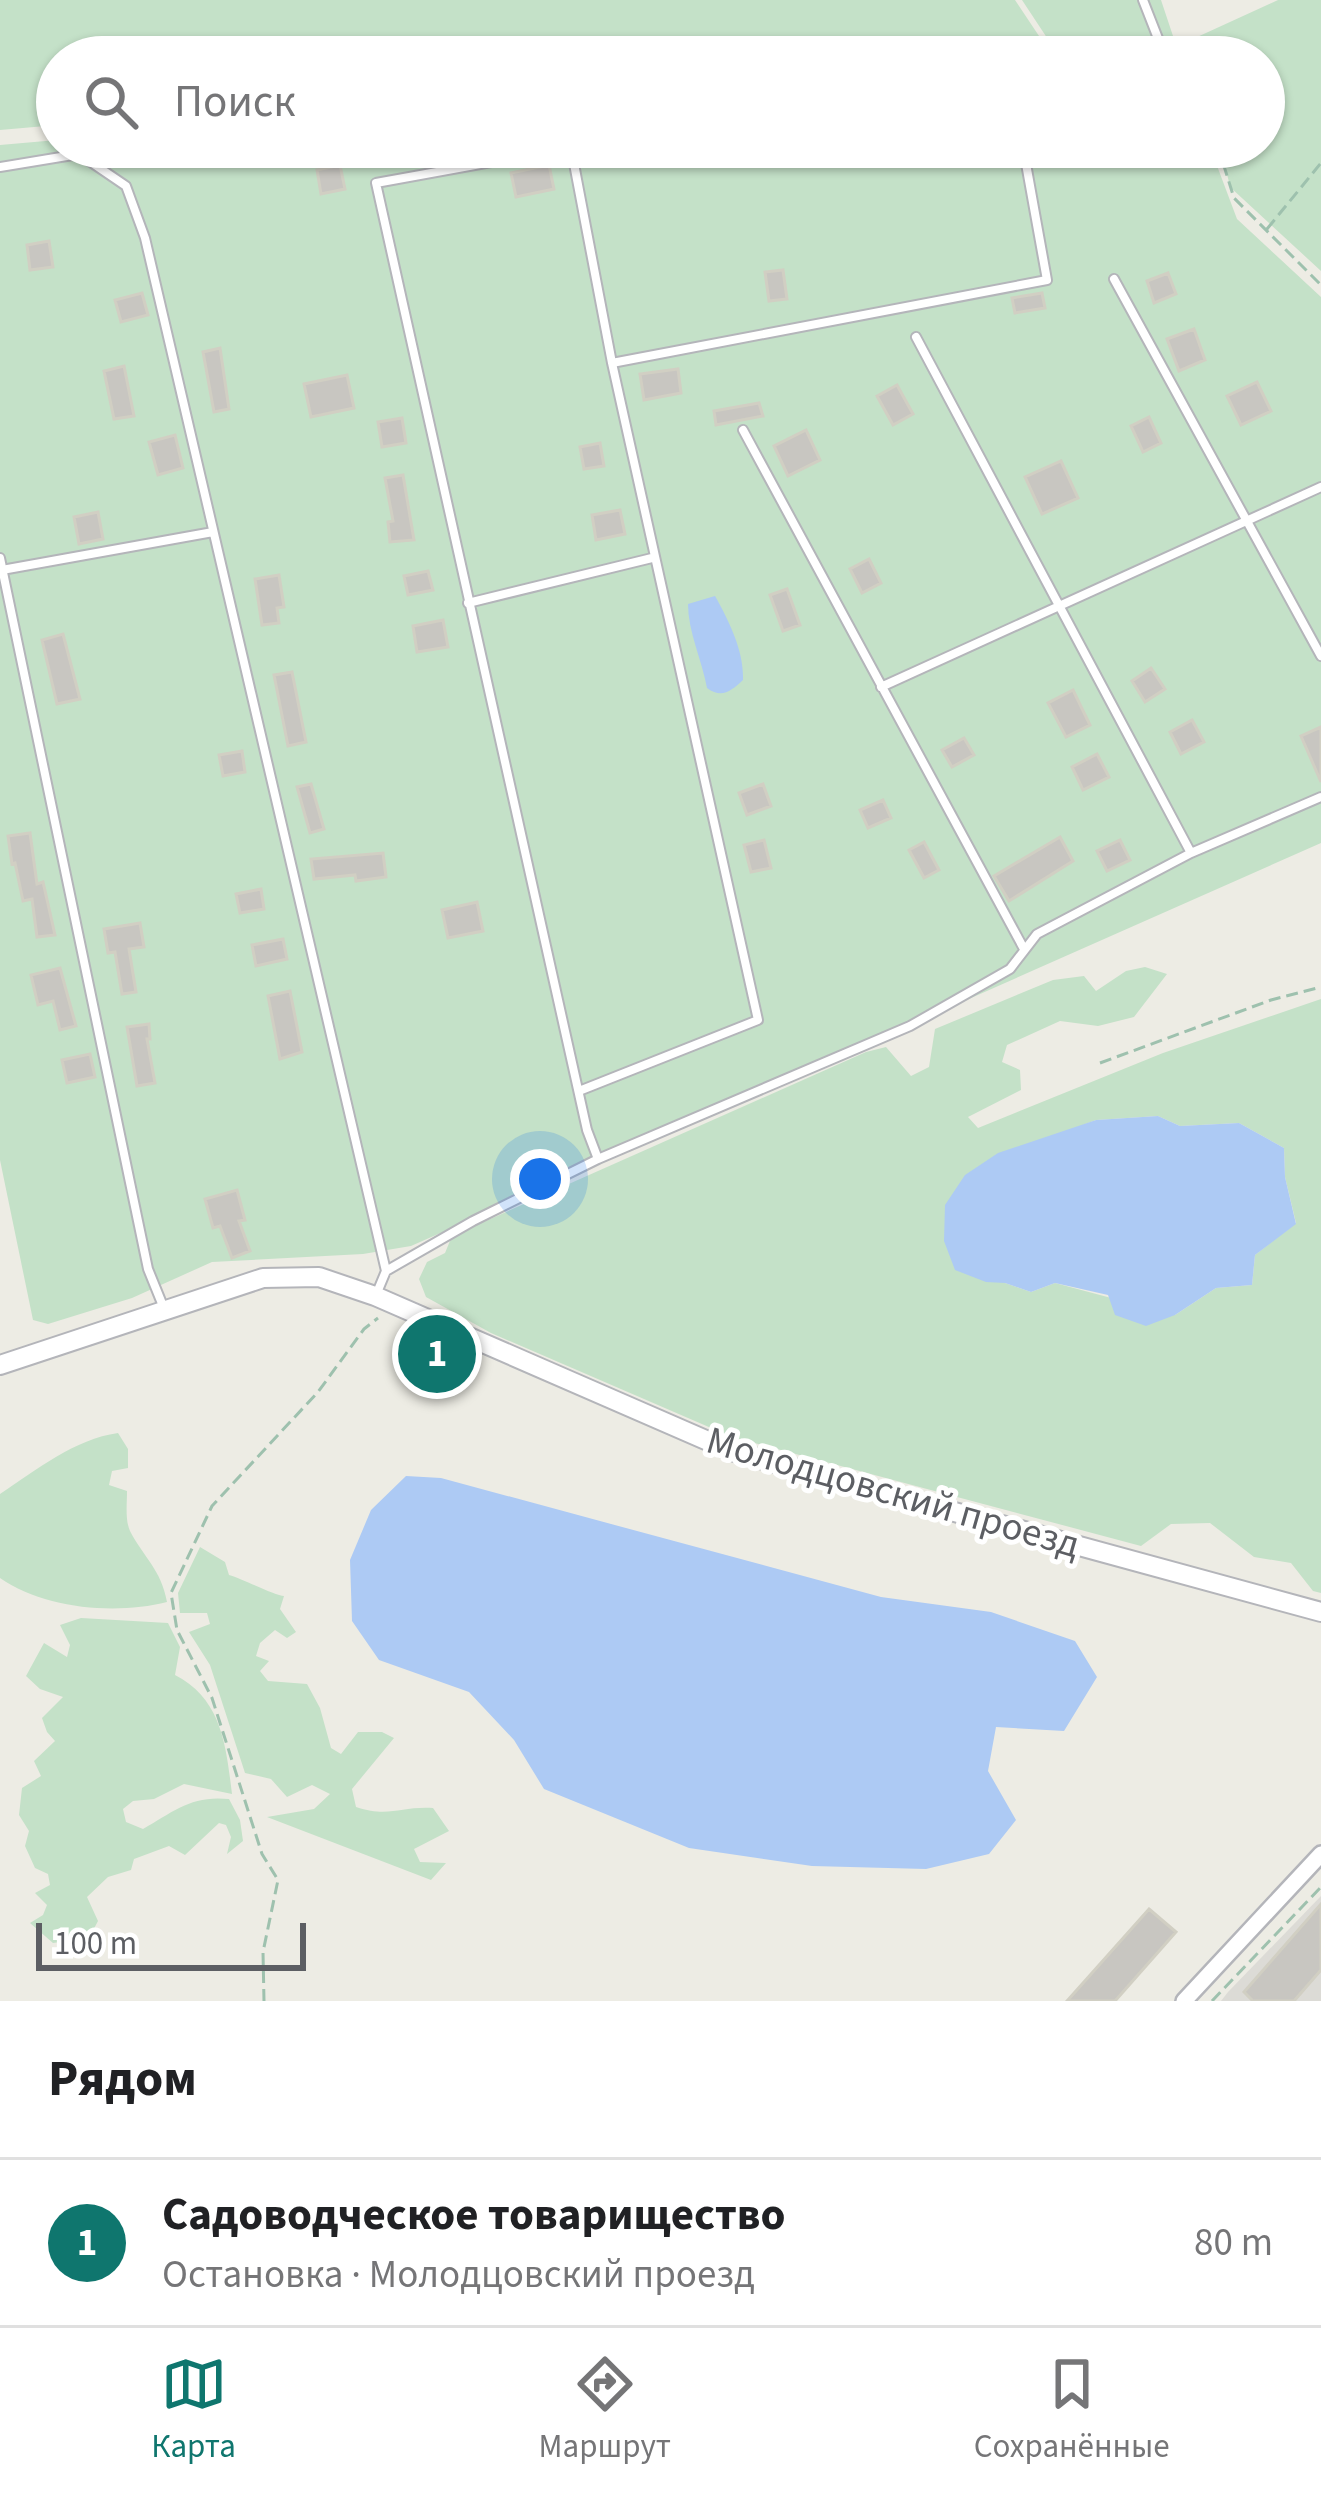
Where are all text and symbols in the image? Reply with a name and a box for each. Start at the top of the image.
search box [36,36,1285,168]
icon: search [78,69,144,135]
text: Поиск [174,70,296,134]
your location [510,1149,570,1209]
pin: 1 [398,1309,476,1399]
street label: Молодцовский проезд [700,1413,1086,1573]
scale bar [36,1917,306,1970]
text: 100 m [54,1920,137,1967]
text: Рядом [48,2043,197,2115]
text: Садоводческое товарищество [162,2183,786,2247]
text: 1 [77,2215,97,2271]
text: 80 m [1194,2215,1273,2271]
text: Остановка · Молодцовский проезд [162,2247,755,2303]
tab: Карта [151,2351,236,2470]
tab: Маршрут [539,2351,671,2470]
tab: Сохранённые [974,2351,1170,2470]

